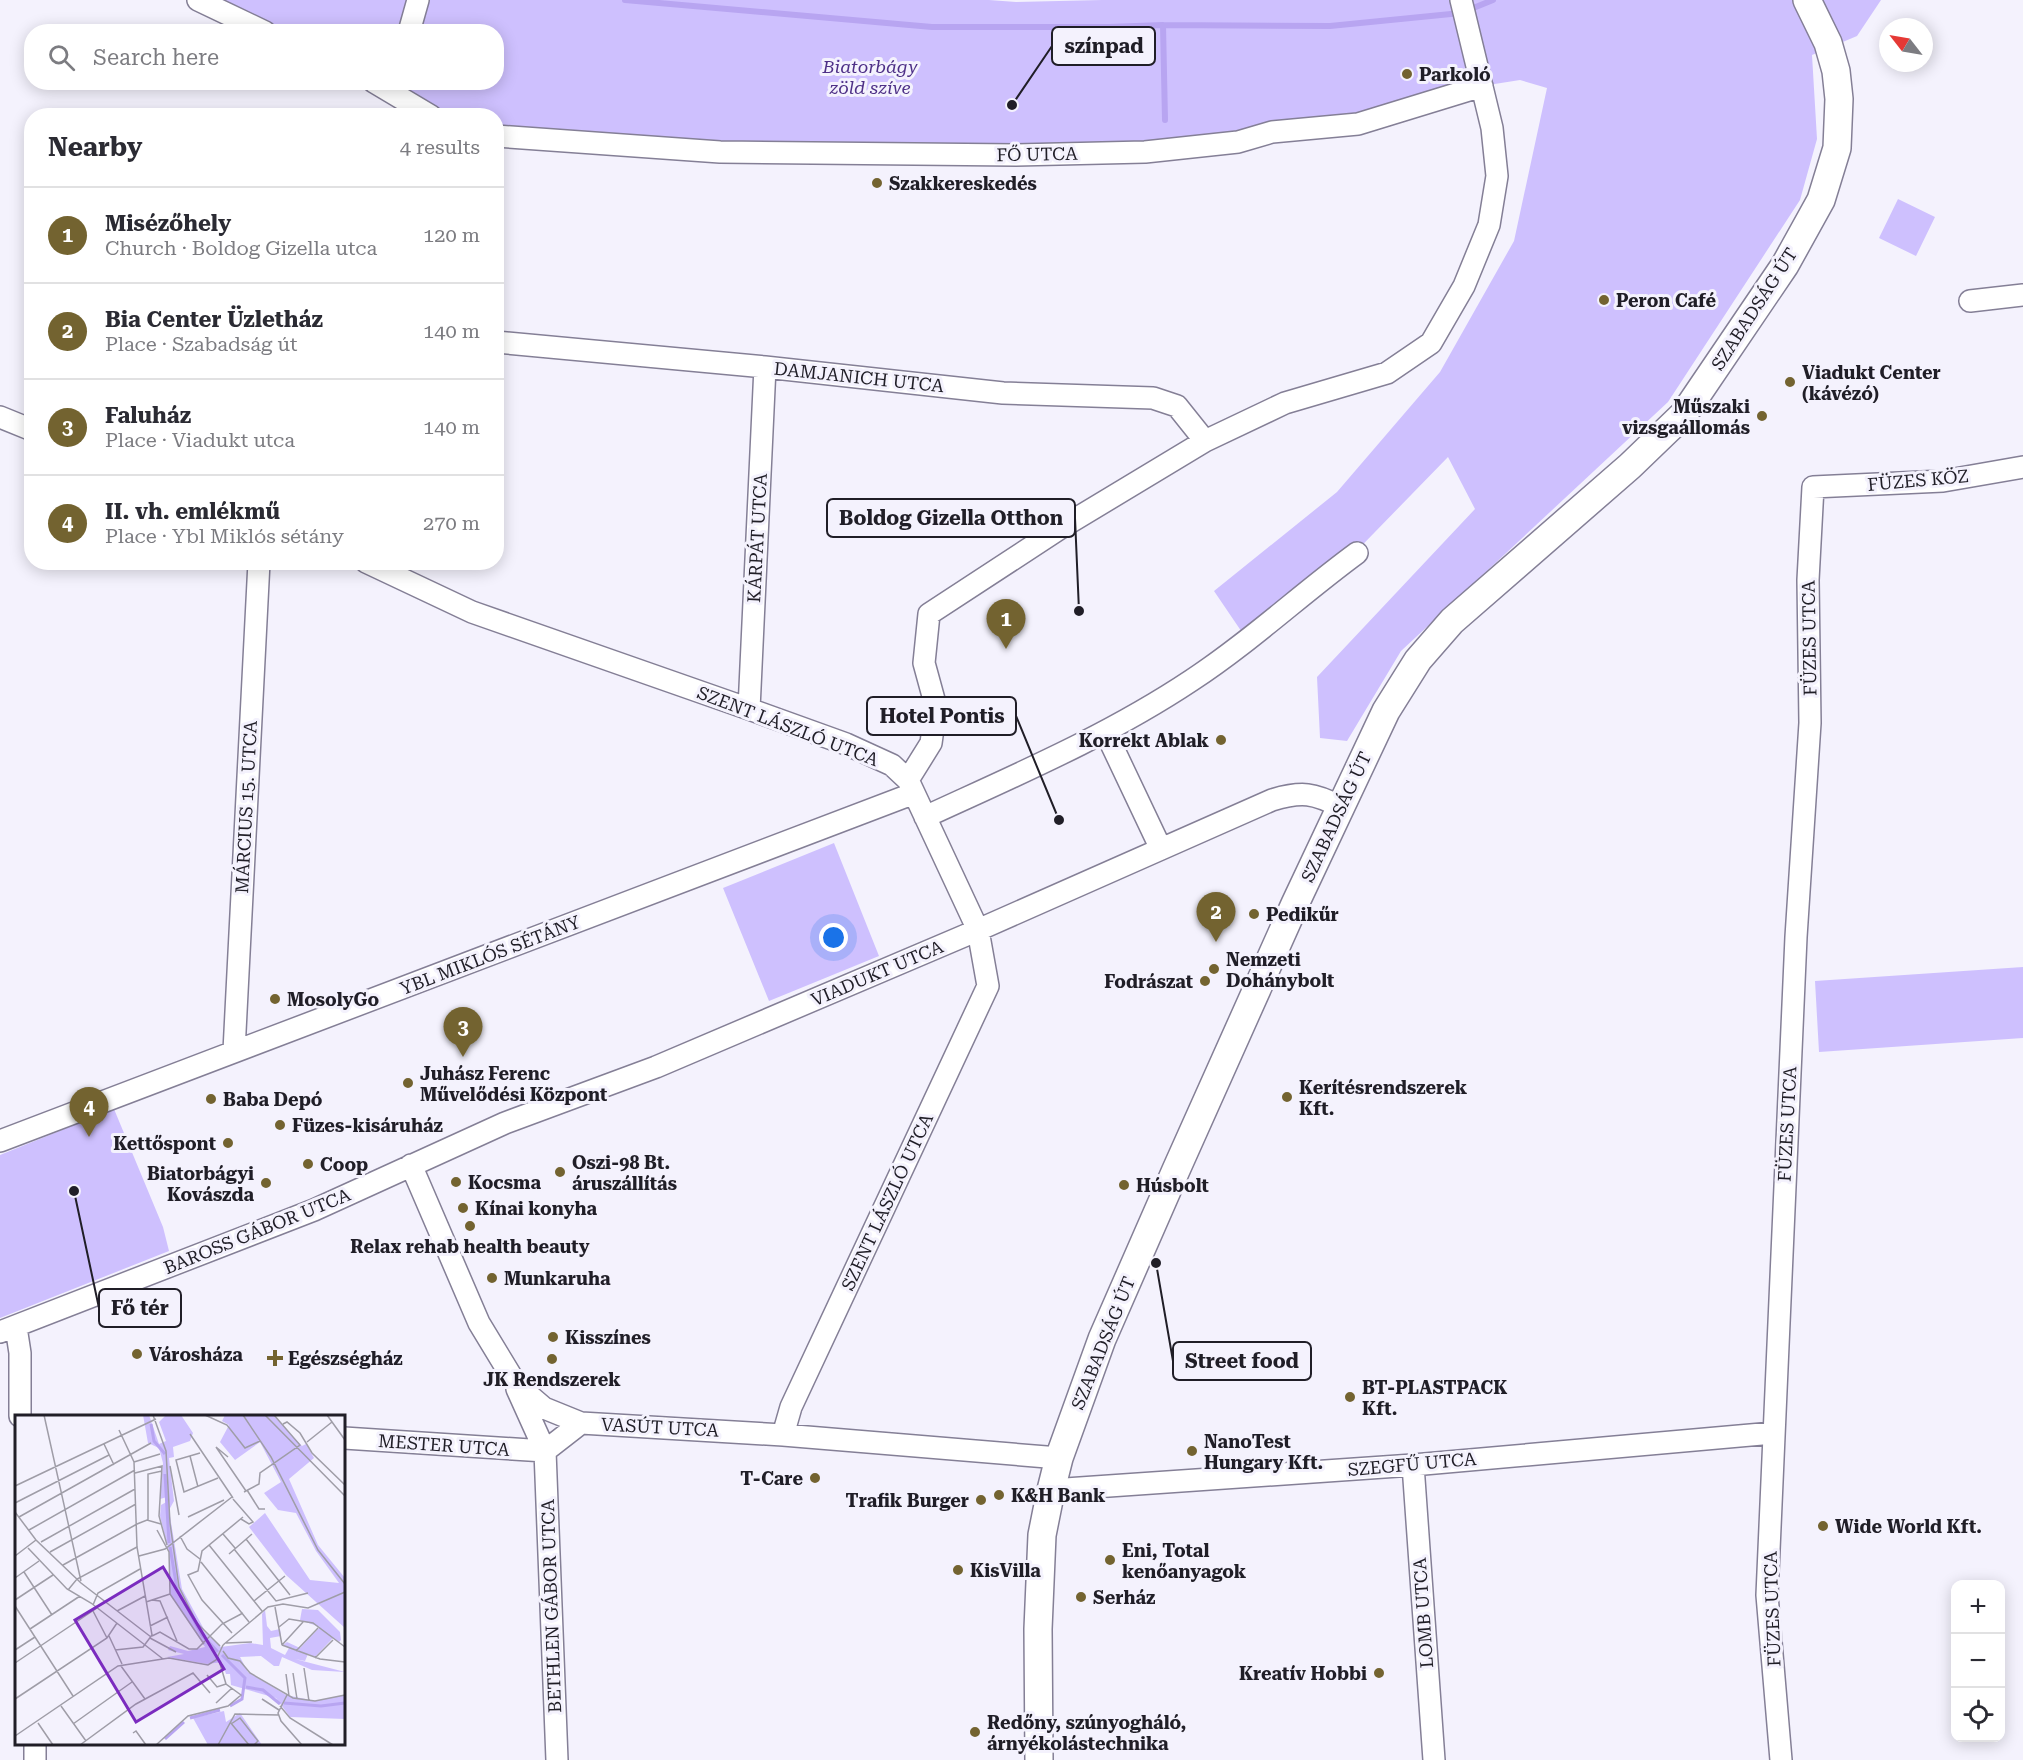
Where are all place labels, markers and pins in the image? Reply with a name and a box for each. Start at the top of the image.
callout: színpad [1052,27,1155,65]
place label: Parkoló [1419,64,1491,85]
marker: Parkoló [1400,67,1414,81]
place label: Szakkereskedés [889,173,1037,194]
marker: Szakkereskedés [870,176,884,190]
place label: Peron Café [1616,290,1716,311]
marker: Peron Café [1597,293,1611,307]
place label: Viadukt Center (kávézó) [1802,362,1941,404]
marker: Viadukt Center (kávézó) [1783,375,1797,389]
place label: Műszaki vizsgaállomás [1622,396,1750,438]
marker: Műszaki vizsgaállomás [1755,409,1769,423]
callout: Boldog Gizella Otthon [827,499,1075,537]
pin: 1 [986,600,1026,649]
callout: Hotel Pontis [867,697,1016,735]
place label: Korrekt Ablak [1079,730,1210,751]
marker: Korrekt Ablak [1214,733,1228,747]
pin: 2 [1196,892,1236,942]
place label: Pedikűr [1266,904,1339,925]
marker: Pedikűr [1247,907,1261,921]
place label: Nemzeti Dohánybolt [1226,949,1334,991]
marker: Nemzeti Dohánybolt [1207,962,1221,976]
place label: Fodrászat [1104,971,1193,992]
marker: Fodrászat [1198,974,1212,988]
place label: MosolyGo [287,989,380,1010]
marker: MosolyGo [268,992,282,1006]
pin: 3 [444,1008,482,1057]
place label: Juhász Ferenc Művelődési Központ [420,1063,607,1105]
marker: Juhász Ferenc Művelődési Központ [401,1076,415,1090]
place label: Kerítésrendszerek Kft. [1299,1077,1468,1119]
pin: 4 [70,1088,109,1137]
place label: Baba Depó [223,1089,323,1110]
marker: Kerítésrendszerek Kft. [1280,1090,1294,1104]
marker: Baba Depó [204,1092,218,1106]
place label: Füzes-kisáruház [292,1115,443,1136]
marker: Füzes-kisáruház [273,1118,287,1132]
place label: Kettőspont [113,1133,216,1154]
marker: Kettőspont [221,1136,235,1150]
place label: Oszi-98 Bt. áruszállítás [572,1152,677,1194]
place label: Coop [320,1154,368,1175]
marker: Coop [301,1157,315,1171]
place label: Biatorbágyi Kovászda [147,1163,254,1205]
marker: Oszi-98 Bt. áruszállítás [553,1165,567,1179]
place label: Kocsma [468,1172,541,1193]
marker: Kocsma [449,1175,463,1189]
place label: Húsbolt [1136,1175,1209,1196]
marker: Biatorbágyi Kovászda [259,1176,273,1190]
marker: Húsbolt [1117,1178,1131,1192]
place label: Kínai konyha [475,1198,597,1219]
marker: Kínai konyha [456,1201,470,1215]
marker: Relax rehab health beauty [463,1219,477,1233]
place label: Relax rehab health beauty [350,1236,590,1257]
place label: Munkaruha [504,1268,611,1289]
marker: Munkaruha [485,1271,499,1285]
callout: Fő tér [99,1289,181,1327]
place label: Kisszínes [565,1327,651,1348]
marker: Kisszínes [546,1330,560,1344]
callout: Street food [1173,1342,1311,1380]
place label: Városháza [149,1344,243,1365]
marker: Városháza [130,1347,144,1361]
place label: Egészségház [288,1348,403,1369]
marker: Egészségház [266,1349,284,1367]
marker: JK Rendszerek [545,1352,559,1366]
place label: JK Rendszerek [483,1369,621,1390]
place label: BT-PLASTPACK Kft. [1362,1377,1507,1419]
marker: BT-PLASTPACK Kft. [1343,1390,1357,1404]
place label: NanoTest Hungary Kft. [1204,1431,1323,1473]
marker: NanoTest Hungary Kft. [1185,1444,1199,1458]
place label: T-Care [740,1468,803,1489]
marker: T-Care [808,1471,822,1485]
place label: K&H Bank [1011,1485,1106,1506]
marker: K&H Bank [992,1488,1006,1502]
place label: Trafik Burger [846,1490,969,1511]
marker: Trafik Burger [974,1493,988,1507]
place label: Wide World Kft. [1835,1516,1982,1537]
marker: Wide World Kft. [1816,1519,1830,1533]
place label: Eni, Total kenőanyagok [1122,1540,1247,1582]
marker: Eni, Total kenőanyagok [1103,1553,1117,1567]
place label: KisVilla [970,1560,1041,1581]
marker: KisVilla [951,1563,965,1577]
place label: Serház [1093,1587,1155,1608]
marker: Serház [1074,1590,1088,1604]
place label: Kreatív Hobbi [1239,1663,1367,1684]
marker: Kreatív Hobbi [1372,1666,1386,1680]
place label: Redőny, szúnyogháló, árnyékolástechnika [987,1712,1186,1754]
marker: Redőny, szúnyogháló, árnyékolástechnika [968,1725,982,1739]

